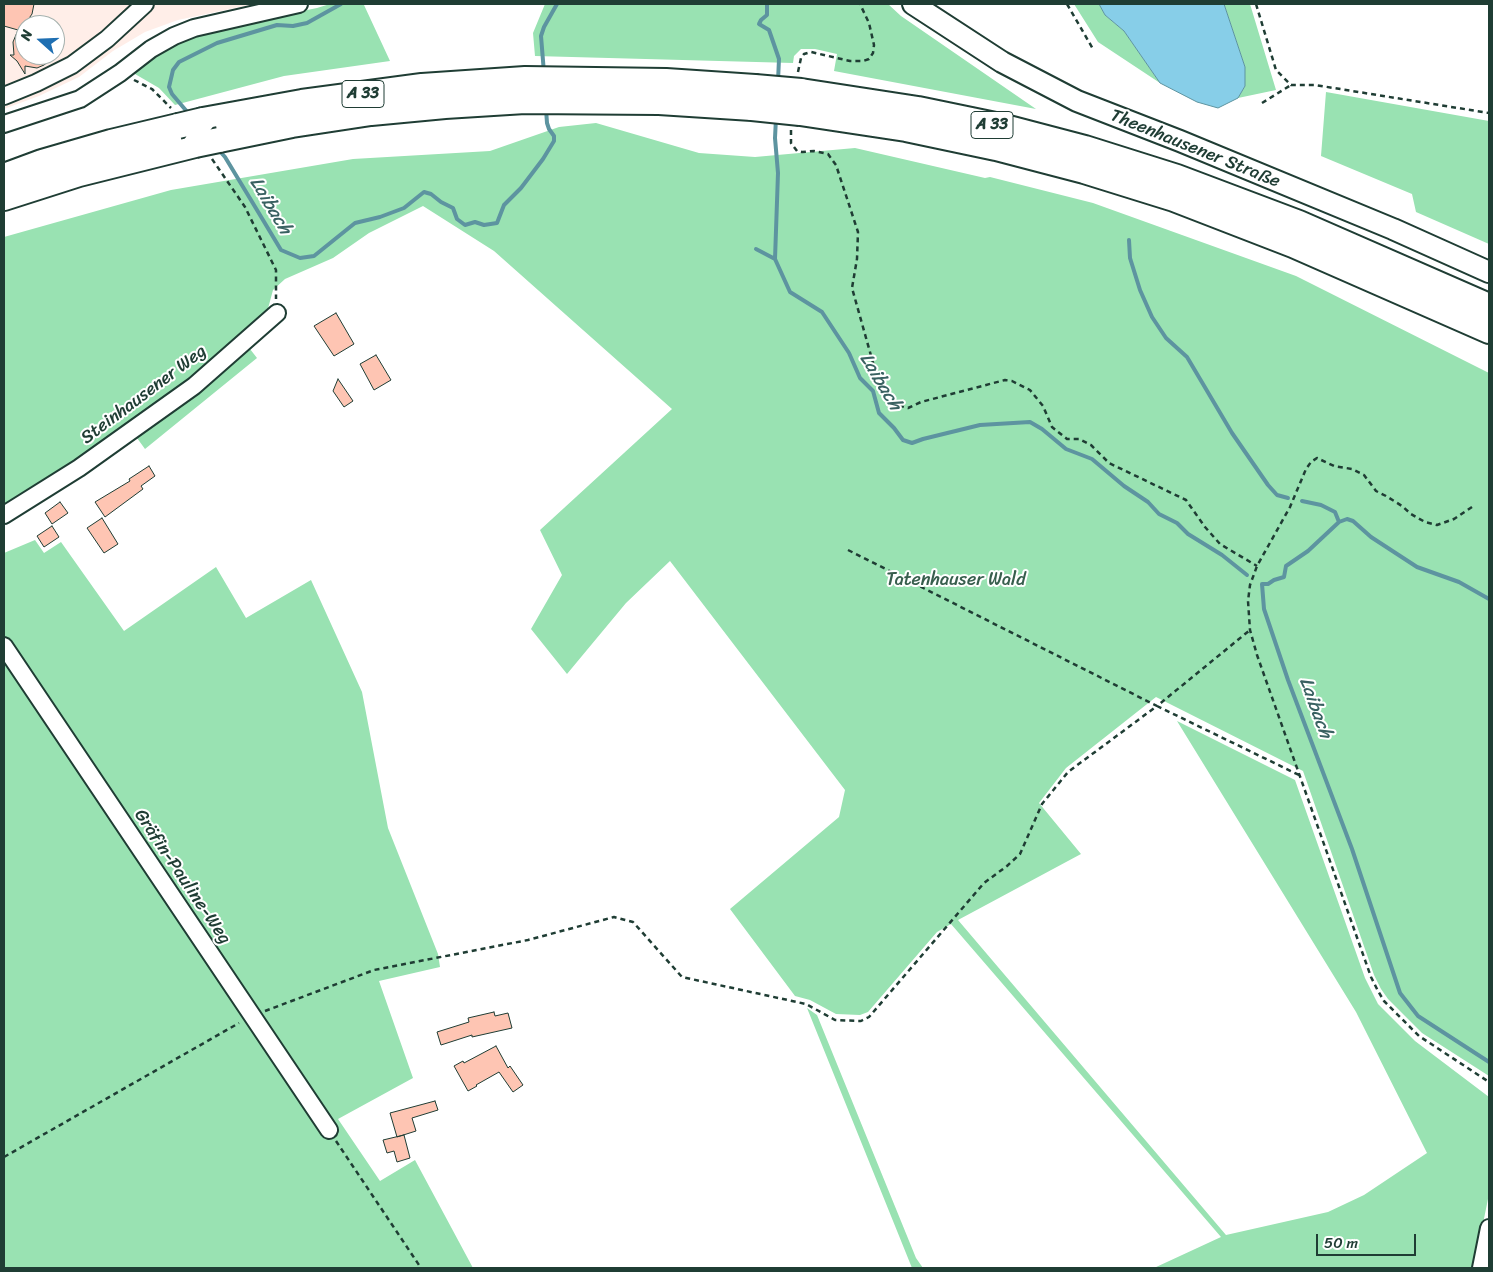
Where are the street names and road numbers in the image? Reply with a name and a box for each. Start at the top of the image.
road number: A 33 [342,80,384,108]
street label: Theenhausener Straße [1107,105,1283,193]
road number: A 33 [971,112,1013,138]
street label: Steinhausener Weg [77,341,211,449]
street label: Gräfin-Pauline-Weg [129,806,235,948]

